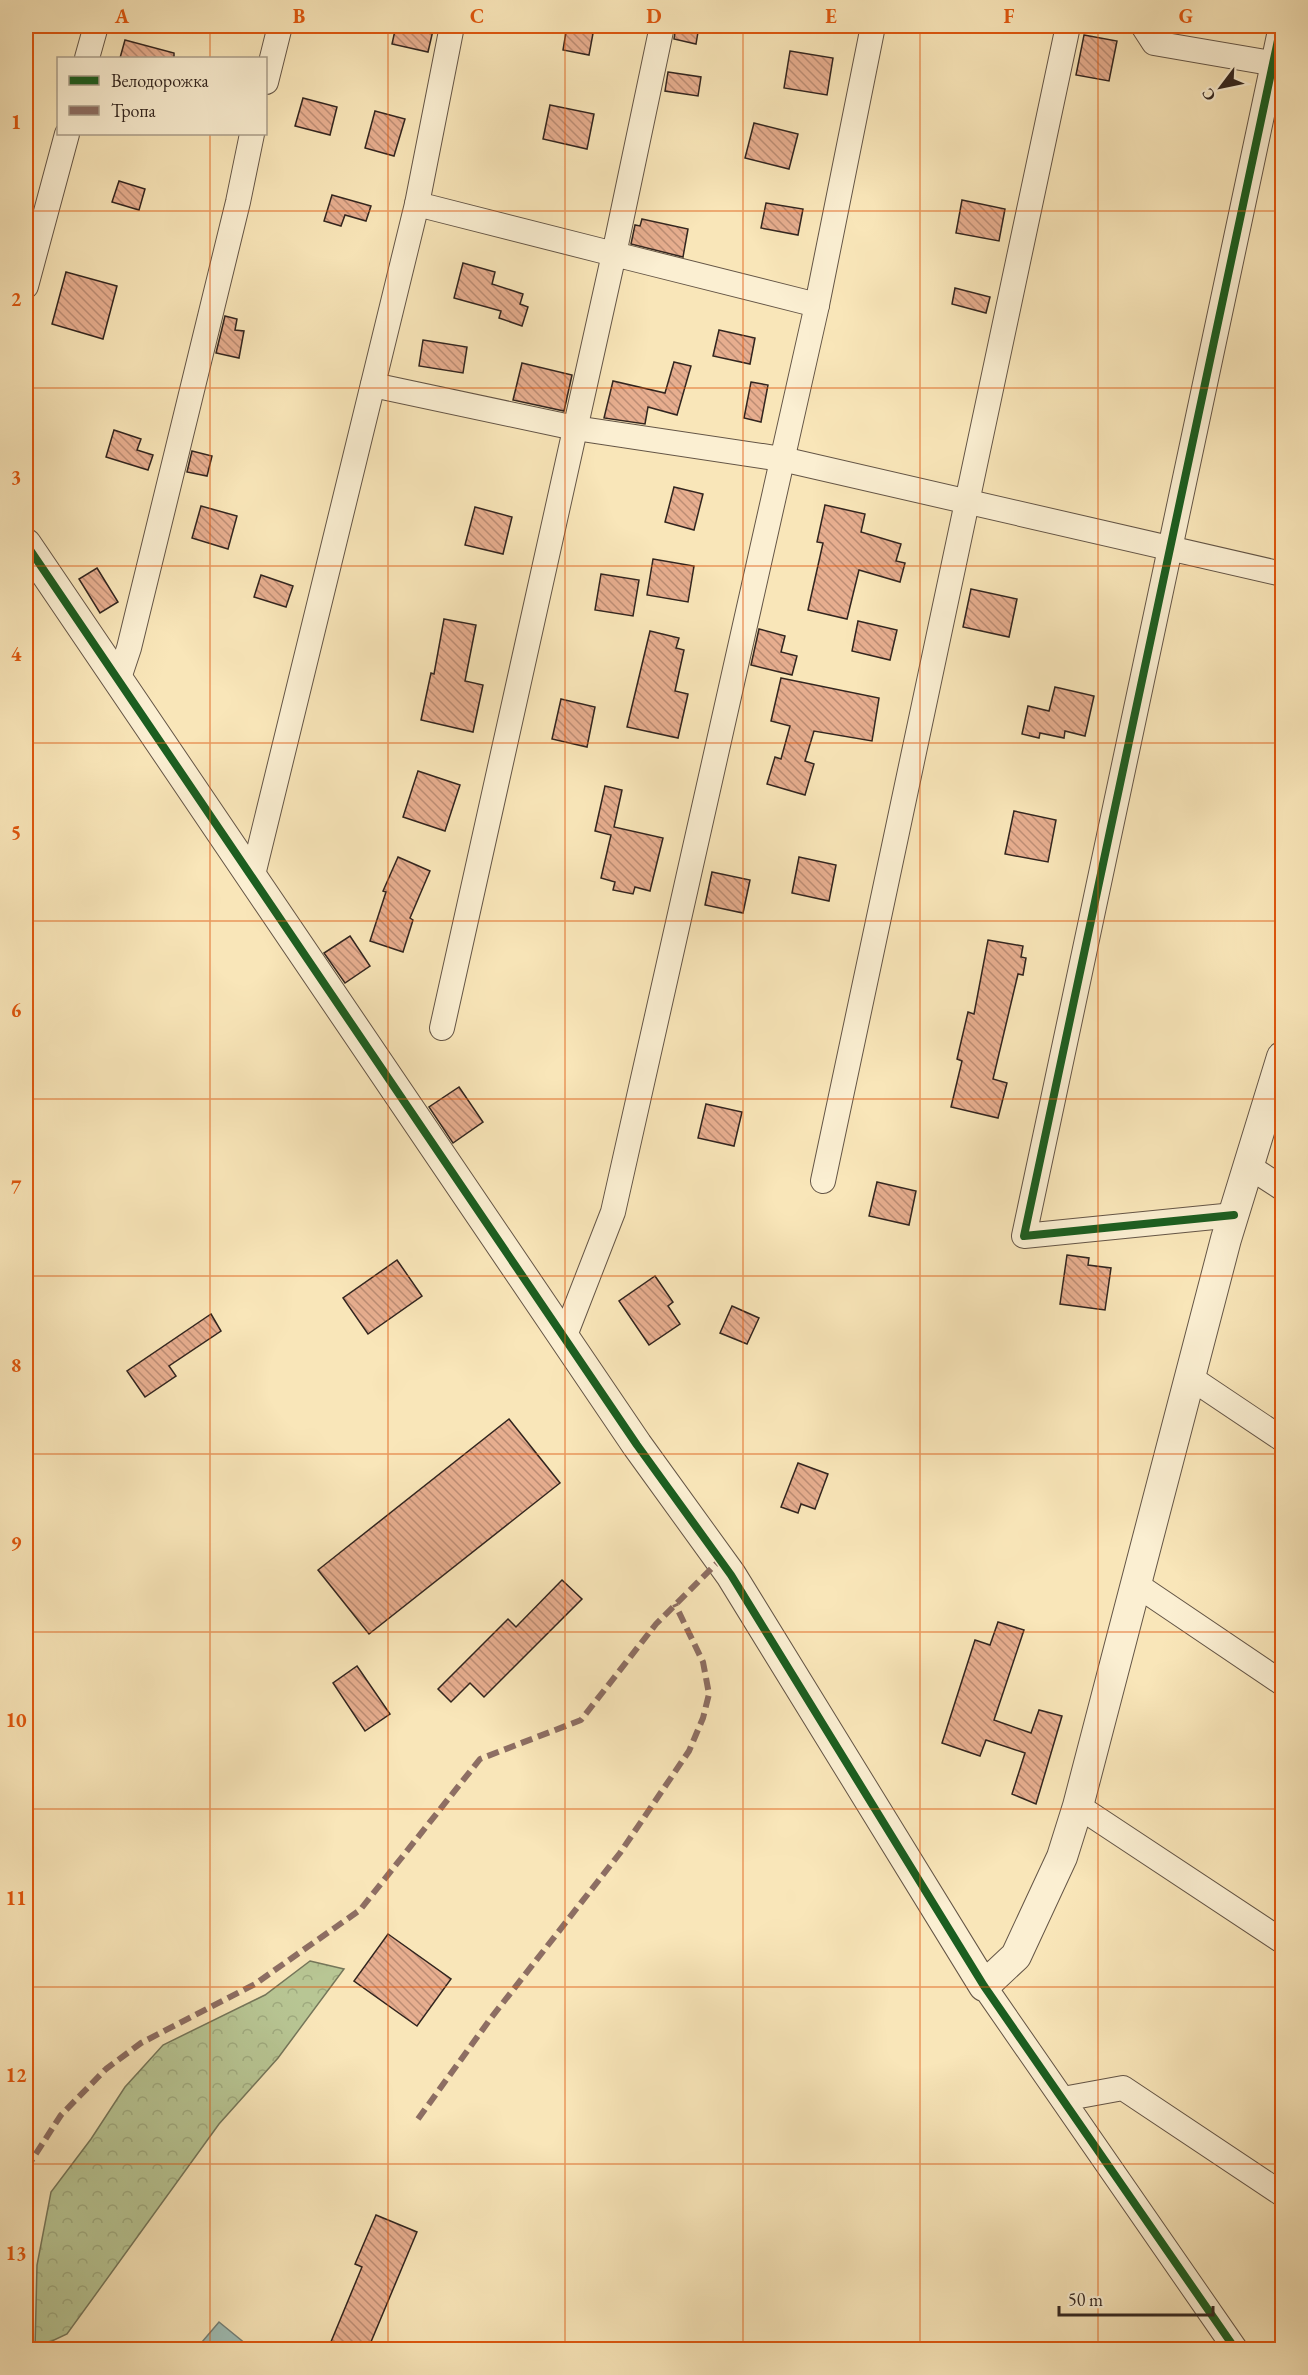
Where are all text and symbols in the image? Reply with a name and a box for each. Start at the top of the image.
text: A [114,3,130,29]
text: B [293,3,305,29]
text: C [470,3,484,29]
text: D [646,3,662,29]
text: E [825,3,837,29]
text: F [1004,3,1015,29]
text: G [1179,3,1193,29]
legend [57,57,267,135]
north arrow [1191,57,1251,117]
text: Велодорожка [111,69,210,92]
text: С [1197,84,1221,105]
text: Тропа [111,99,157,122]
text: 1 [11,109,21,135]
text: 2 [11,286,22,312]
text: 3 [11,464,21,490]
text: 4 [11,641,22,667]
text: 5 [11,819,21,845]
text: 6 [11,997,22,1023]
text: 7 [11,1174,22,1200]
text: 8 [11,1352,21,1378]
text: 9 [11,1530,22,1556]
text: 10 [5,1707,27,1733]
text: 11 [5,1885,27,1911]
text: 12 [5,2062,27,2088]
text: 13 [5,2240,27,2266]
scale bar [1059,2279,1214,2317]
text: 50 m [1068,2288,1103,2311]

